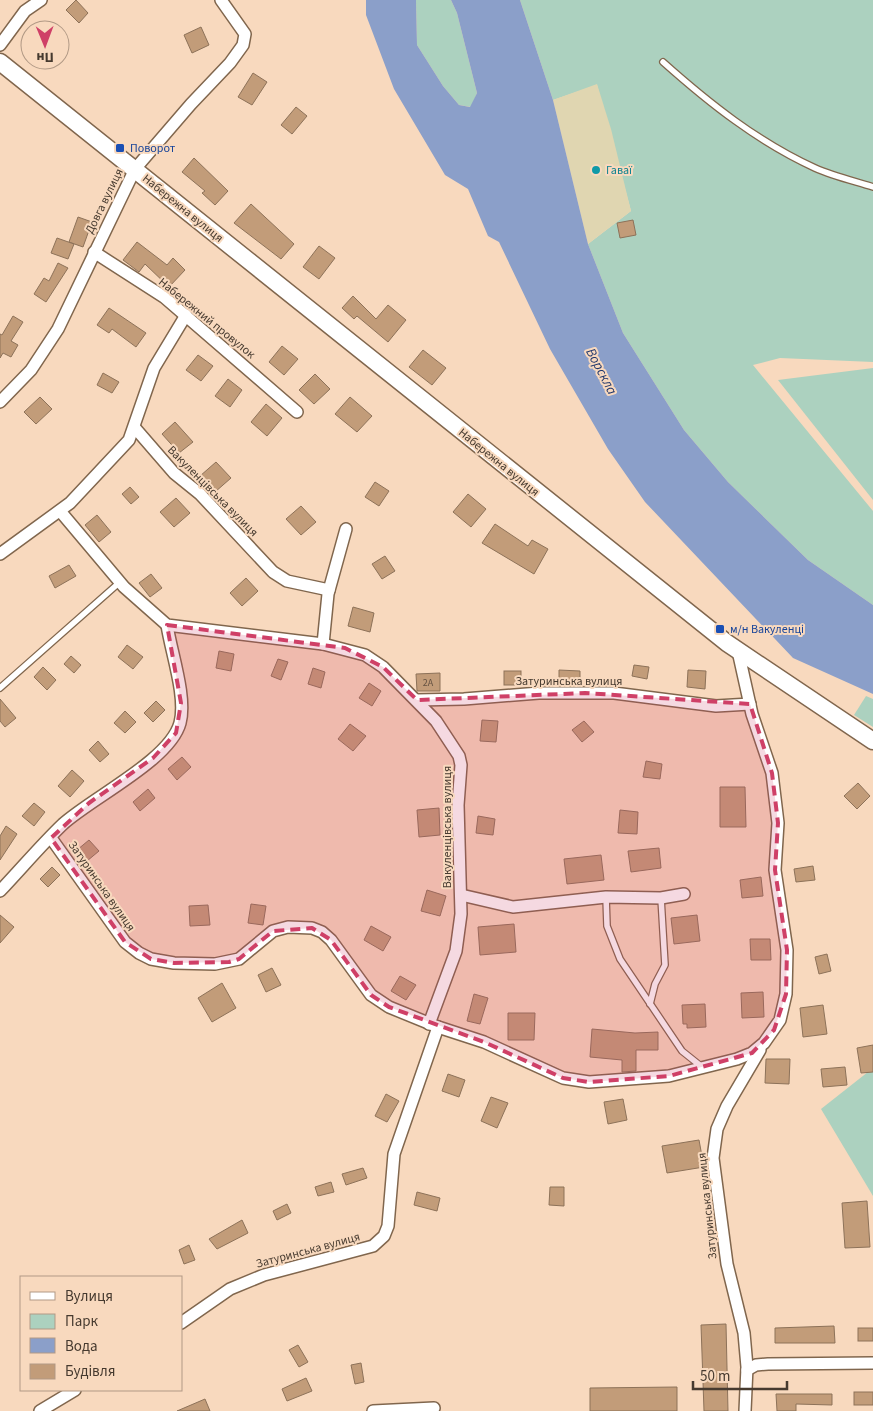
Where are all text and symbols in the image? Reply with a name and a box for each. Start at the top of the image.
north arrow [20,20,70,70]
text: Пн [36,47,54,67]
place label: Поворот [130,140,176,157]
marker: Поворот [114,142,126,154]
place label: Гаваї [606,162,633,179]
marker: Гаваї [590,164,602,176]
street label: Довга вулиця [81,166,128,237]
street label: Набережна вулиця [138,170,227,246]
street label: Набережний провулок [155,274,259,363]
water label: Ворскла [580,345,622,399]
street label: Набережна вулиця [454,424,543,500]
street label: Вакуленцівська вулиця [163,442,262,541]
place label: м/н Вакуленці [730,621,804,638]
marker: м/н Вакуленці [714,623,726,635]
street label: Затуринська вулиця [515,673,623,690]
house number: 2А [423,676,434,690]
street label: Вакуленцівська вулиця [439,766,456,888]
street label: Затуринська вулиця [64,838,139,935]
street label: Затуринська вулиця [693,1152,722,1260]
street label: Затуринська вулиця [254,1228,362,1273]
legend [20,1276,182,1391]
text: Вулиця [65,1286,113,1307]
text: Парк [65,1311,99,1332]
text: Вода [65,1336,98,1357]
scale bar [693,1358,787,1390]
text: Будівля [65,1361,115,1382]
text: 50 m [700,1366,730,1387]

